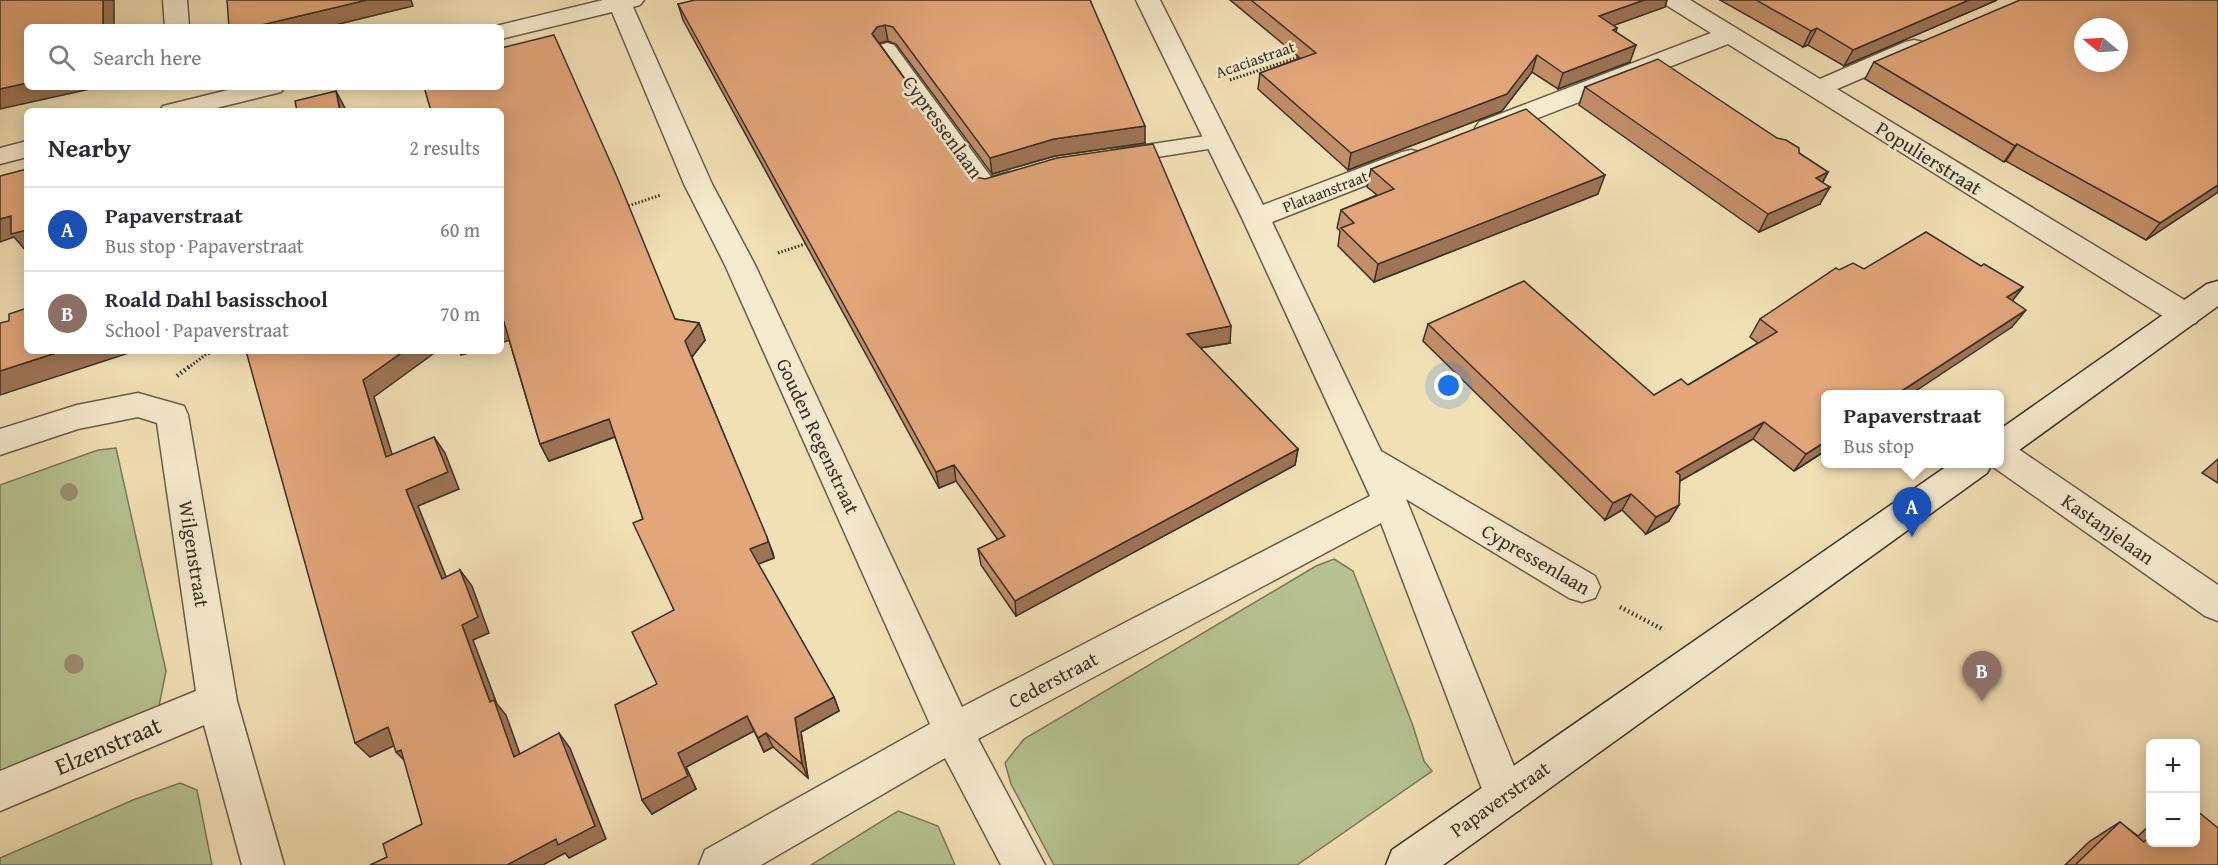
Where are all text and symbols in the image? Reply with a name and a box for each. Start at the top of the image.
north arrow [2074,18,2128,72]
search box [24,24,504,90]
street label: Acaciastraat [1212,34,1298,84]
icon: search [45,41,78,74]
text: Search here [93,41,202,73]
street label: Cypressenlaan [896,69,991,184]
street label: Populierstraat [1871,113,1988,202]
text: Nearby [48,128,131,167]
text: 2 results [409,133,480,162]
street label: Plataanstraat [1279,164,1371,218]
text: Papaverstraat [105,199,243,231]
text: A [61,215,74,244]
text: 60 m [440,215,480,244]
text: Bus stop · Papaverstraat [105,231,304,260]
text: Roald Dahl basisschool [105,283,328,315]
text: B [61,299,74,328]
text: 70 m [440,299,480,328]
text: School · Papaverstraat [105,315,289,344]
street label: Gouden Regenstraat [770,353,867,518]
your location [1434,371,1463,400]
popup [1821,390,2004,468]
text: Papaverstraat [1844,399,1981,431]
text: Bus stop [1844,431,1914,460]
street label: Kastanjelaan [2056,486,2161,571]
pin: A [1892,488,1932,537]
street label: Wilgenstraat [172,498,217,609]
street label: Cypressenlaan [1477,516,1596,601]
street label: Cederstraat [1003,644,1103,715]
pin: B [1962,652,2002,701]
street label: Elzenstraat [49,707,167,784]
map controls [2146,739,2200,847]
button: + [2146,739,2200,793]
street label: Papaverstraat [1444,753,1556,844]
button: − [2146,793,2200,847]

